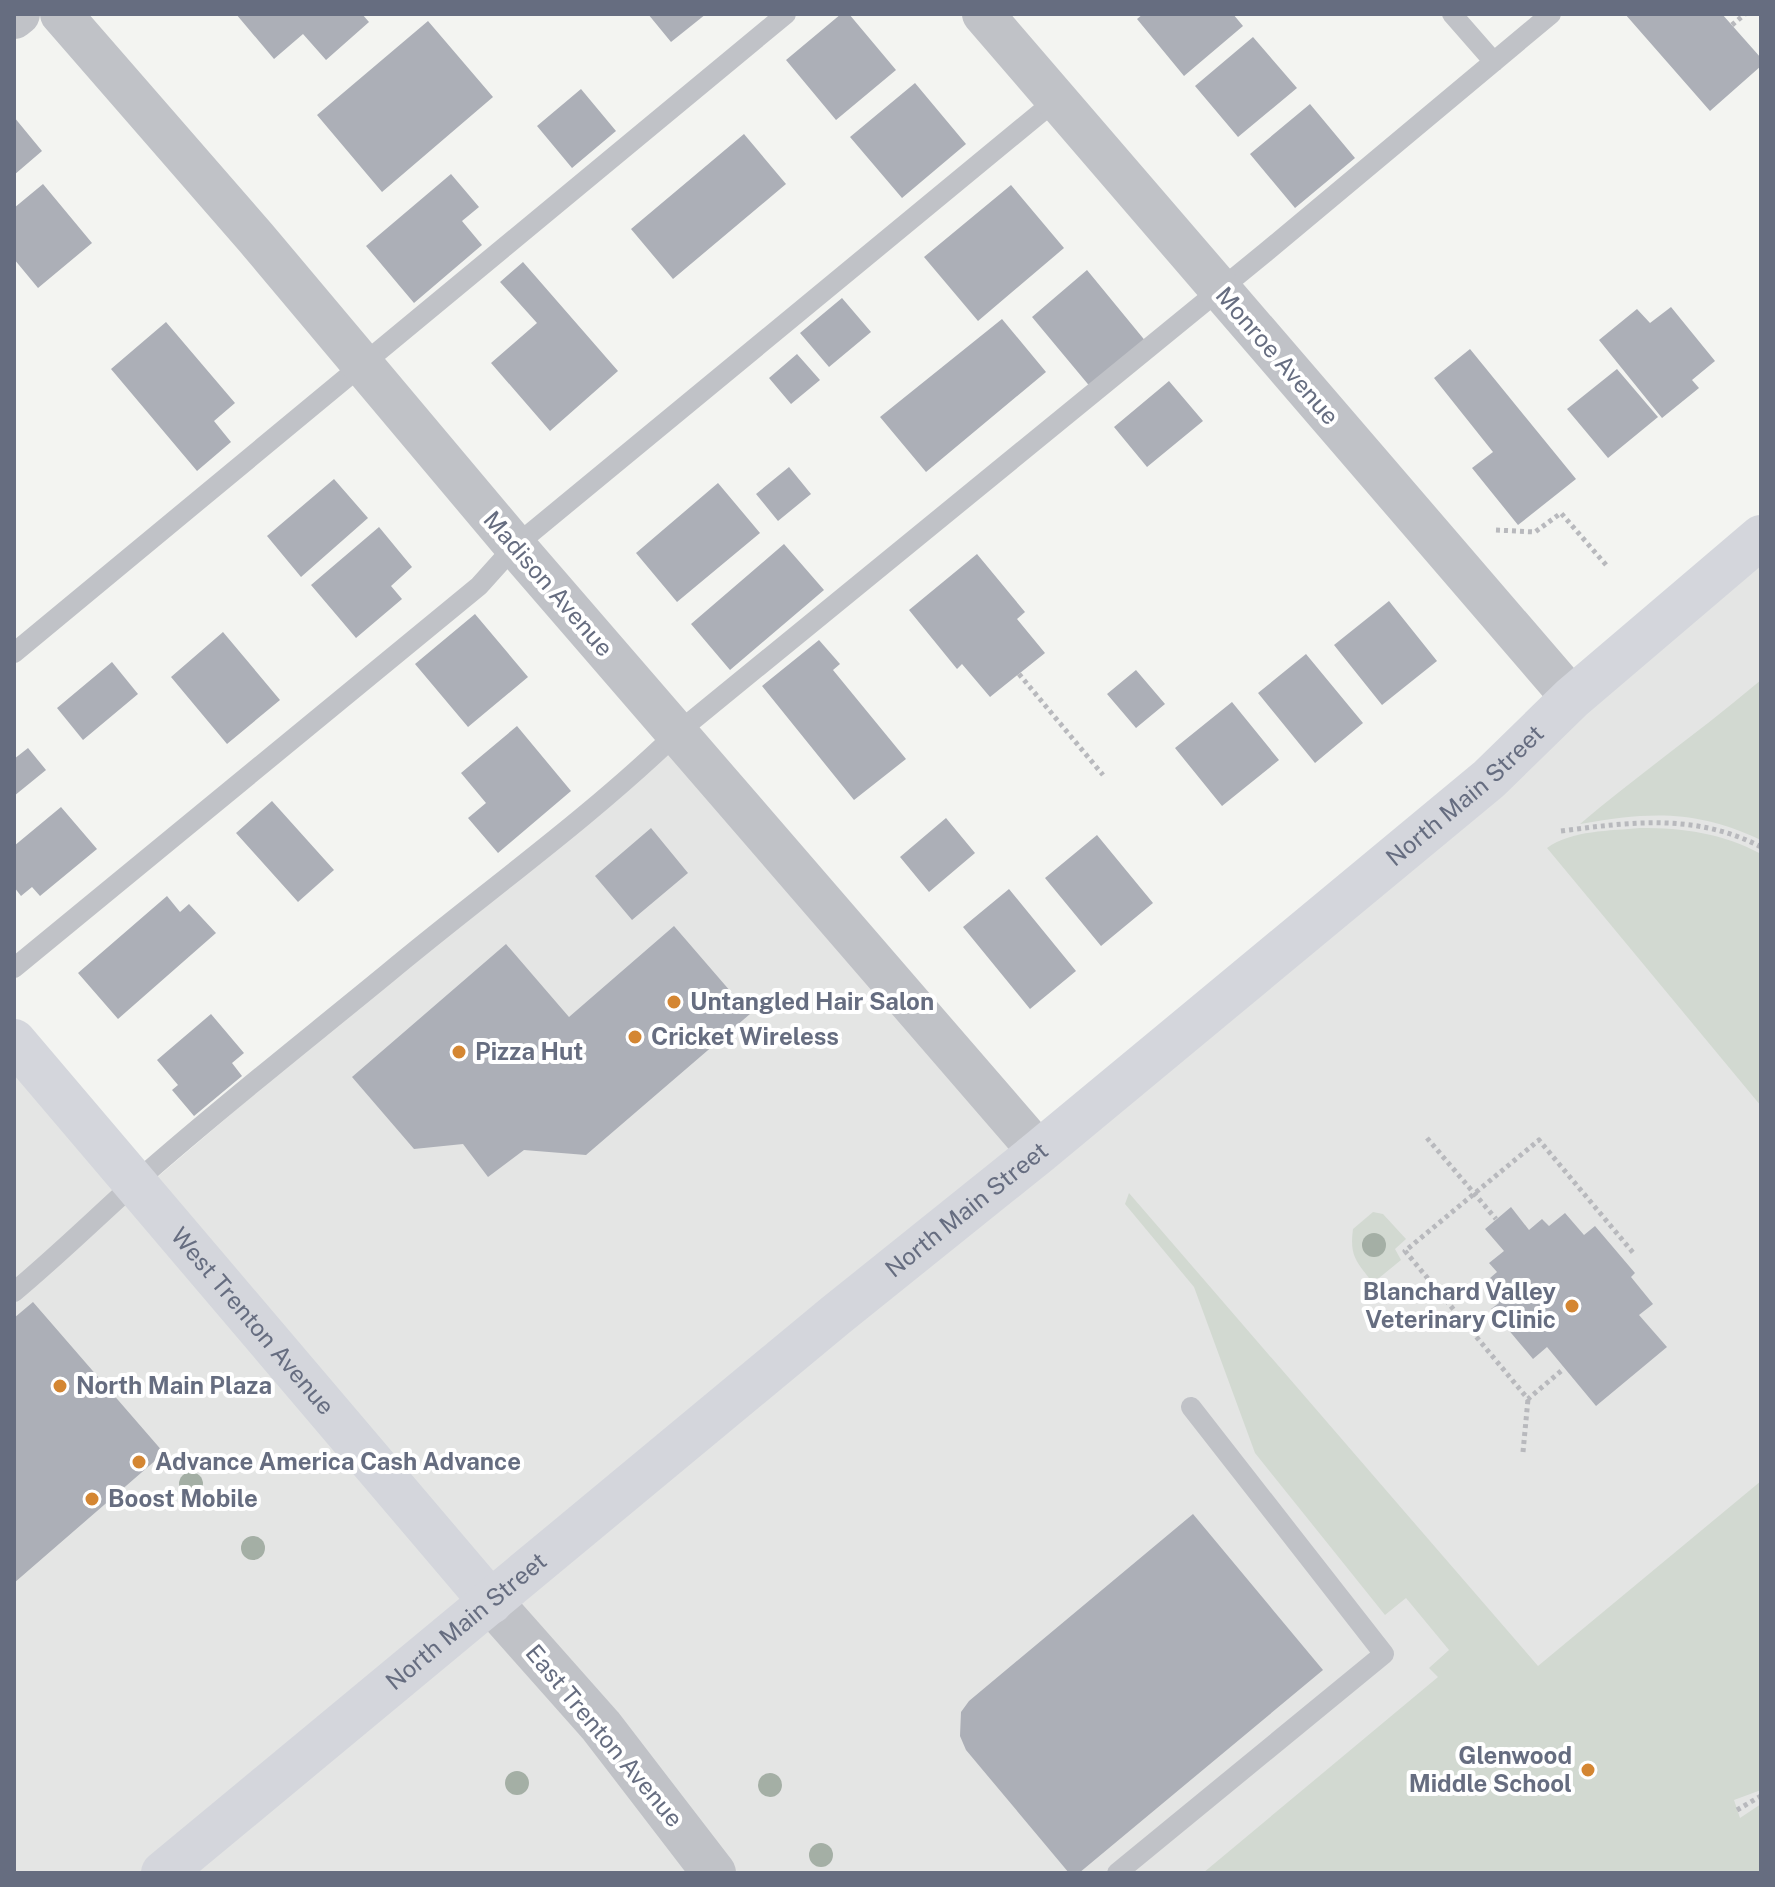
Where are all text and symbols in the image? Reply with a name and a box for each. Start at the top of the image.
street label: Monroe Avenue [1210,281,1345,430]
street label: Madison Avenue [478,505,619,661]
street label: North Main Street [1380,719,1549,871]
place label: Untangled Hair Salon [690,987,934,1015]
marker: Untangled Hair Salon [665,993,683,1011]
place label: Cricket Wireless [651,1022,839,1050]
marker: Cricket Wireless [626,1028,644,1046]
place label: Pizza Hut [475,1037,583,1065]
marker: Pizza Hut [450,1043,468,1061]
street label: North Main Street [879,1136,1053,1283]
street label: West Trenton Avenue [166,1221,341,1420]
place label: Blanchard Valley Veterinary Clinic [1363,1277,1556,1333]
marker: Blanchard Valley Veterinary Clinic [1563,1297,1581,1315]
place label: North Main Plaza [76,1371,272,1399]
marker: North Main Plaza [51,1377,69,1395]
place label: Advance America Cash Advance [155,1447,521,1475]
marker: Advance America Cash Advance [130,1453,148,1471]
place label: Boost Mobile [108,1484,258,1512]
marker: Boost Mobile [83,1490,101,1508]
street label: North Main Street [380,1546,552,1695]
street label: East Trenton Avenue [520,1639,689,1832]
place label: Glenwood Middle School [1409,1741,1572,1797]
marker: Glenwood Middle School [1579,1761,1597,1779]

